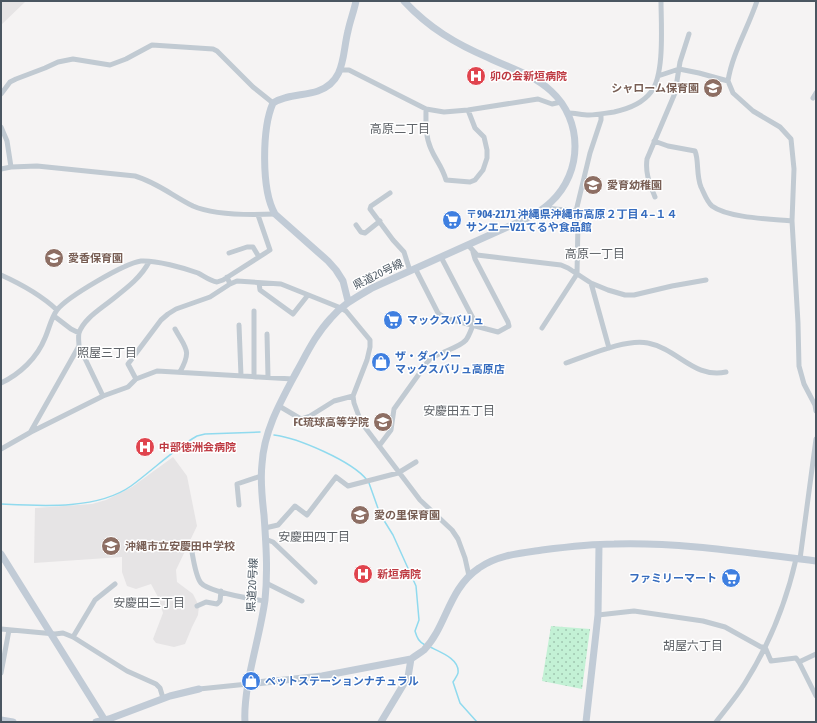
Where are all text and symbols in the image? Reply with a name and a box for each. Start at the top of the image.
hospital icon: 卯の会新垣病院 [465,65,487,87]
place label: 卯の会新垣病院 [490,70,567,82]
school or university icon: シャローム保育園 [702,77,724,99]
place label: シャローム保育園 [611,82,699,94]
district label: 高原二丁目 [370,122,430,136]
school or university icon: 愛育幼稚園 [582,174,604,196]
place label: 愛育幼稚園 [607,179,662,191]
place label: 〒904-2171 沖縄県沖縄市高原２丁目４−１４ サンエーV21てるや食品館 [466,208,677,233]
supermarket icon: 〒904-2171 沖縄県沖縄市高原２丁目４−１４ サンエーV21てるや食品館 [441,209,463,231]
school or university icon: 愛香保育園 [43,247,65,269]
district label: 高原一丁目 [565,247,625,261]
place label: 愛香保育園 [68,252,123,264]
street label: 県道20号線 [351,257,405,291]
supermarket icon: マックスバリュ [382,309,404,331]
place label: マックスバリュ [407,314,484,326]
district label: 照屋三丁目 [77,346,137,360]
place label: ザ・ダイソー マックスバリュ高原店 [395,350,505,375]
shop icon: ザ・ダイソー マックスバリュ高原店 [370,351,392,373]
district label: 安慶田五丁目 [423,404,495,418]
school or university icon: FC琉球高等学院 [372,411,394,433]
place label: FC琉球高等学院 [294,416,369,428]
hospital icon: 中部徳洲会病院 [134,436,156,458]
place label: 中部徳洲会病院 [159,441,236,453]
school or university icon: 愛の里保育園 [349,504,371,526]
place label: 愛の里保育園 [374,509,440,521]
district label: 安慶田四丁目 [278,530,350,544]
school or university icon: 沖縄市立安慶田中学校 [100,535,122,557]
place label: 沖縄市立安慶田中学校 [125,540,235,552]
street label: 県道20号線 [245,558,259,612]
hospital icon: 新垣病院 [352,563,374,585]
supermarket icon: ファミリーマート [720,567,742,589]
place label: 新垣病院 [377,568,421,580]
place label: ファミリーマート [629,572,717,584]
district label: 安慶田三丁目 [113,596,185,610]
district label: 胡屋六丁目 [663,639,723,653]
shop icon: ペットステーションナチュラル [240,670,262,692]
place label: ペットステーションナチュラル [265,675,419,687]

